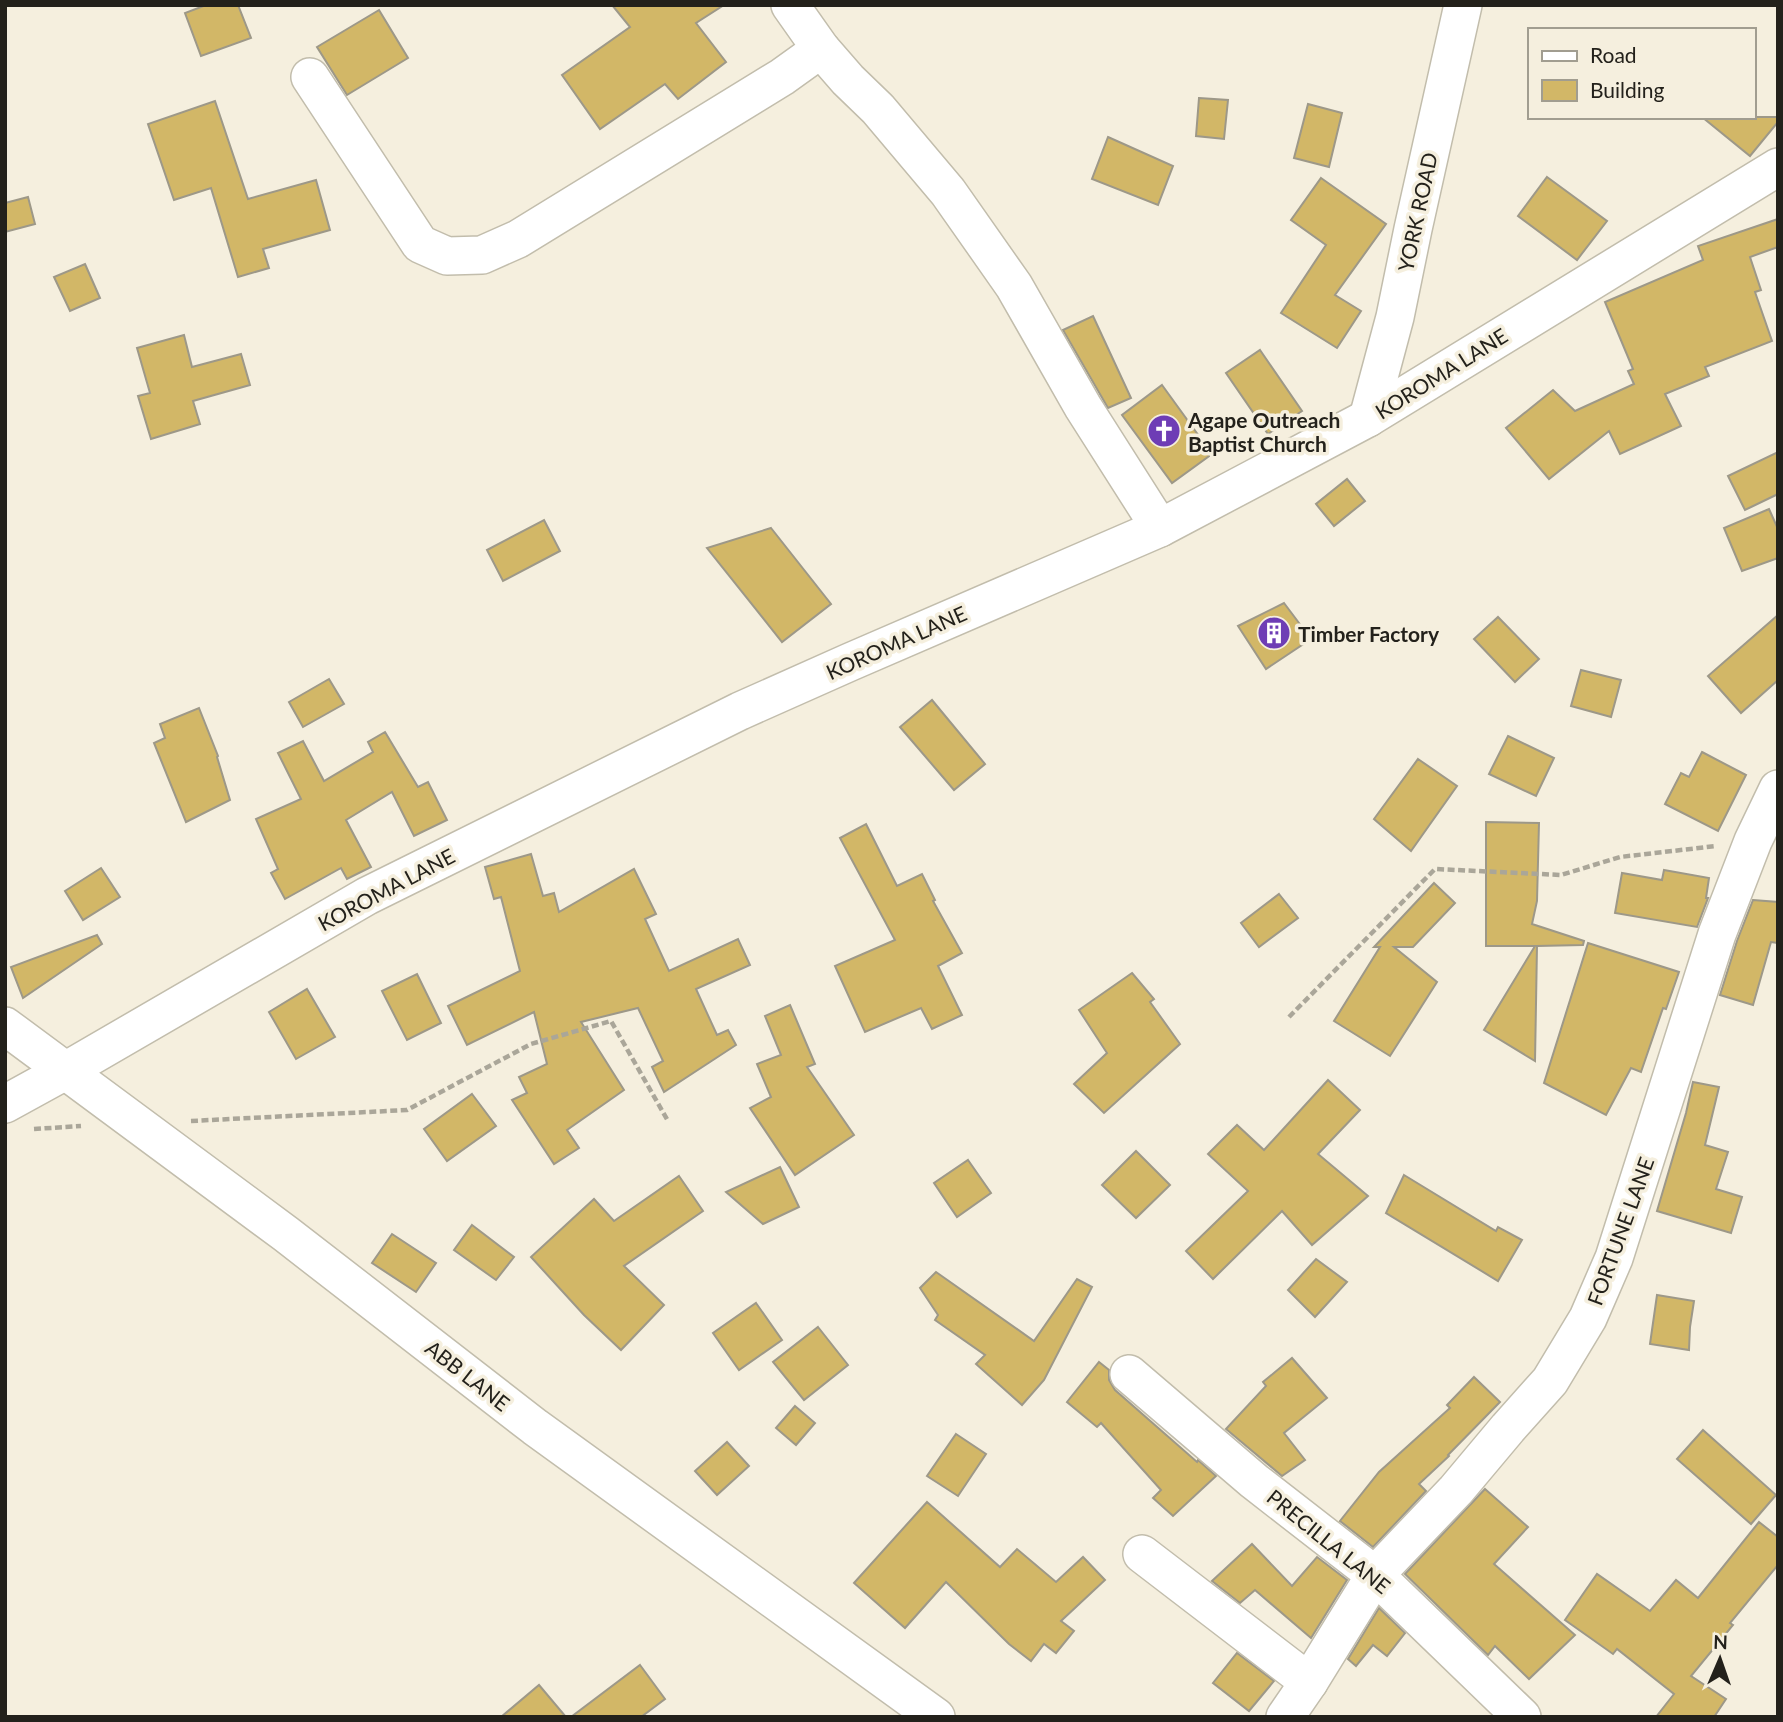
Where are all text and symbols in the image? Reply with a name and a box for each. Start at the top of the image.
legend [1528,28,1755,119]
text: Road [1590,42,1637,67]
text: Building [1590,77,1665,102]
street label: YORK ROAD [1392,150,1442,274]
street label: KOROMA LANE [1370,322,1512,424]
place label: Agape Outreach Baptist Church [1187,407,1340,456]
church icon: Agape Outreach Baptist Church [1145,412,1183,450]
street label: KOROMA LANE [822,600,970,684]
building icon: Timber Factory [1255,614,1293,652]
place label: Timber Factory [1298,621,1440,646]
street label: KOROMA LANE [313,842,459,936]
street label: FORTUNE LANE [1582,1154,1658,1308]
street label: ABB LANE [421,1334,515,1416]
street label: PRECILLA LANE [1262,1484,1396,1598]
north arrow [1685,1624,1755,1694]
text: N [1713,1630,1728,1653]

